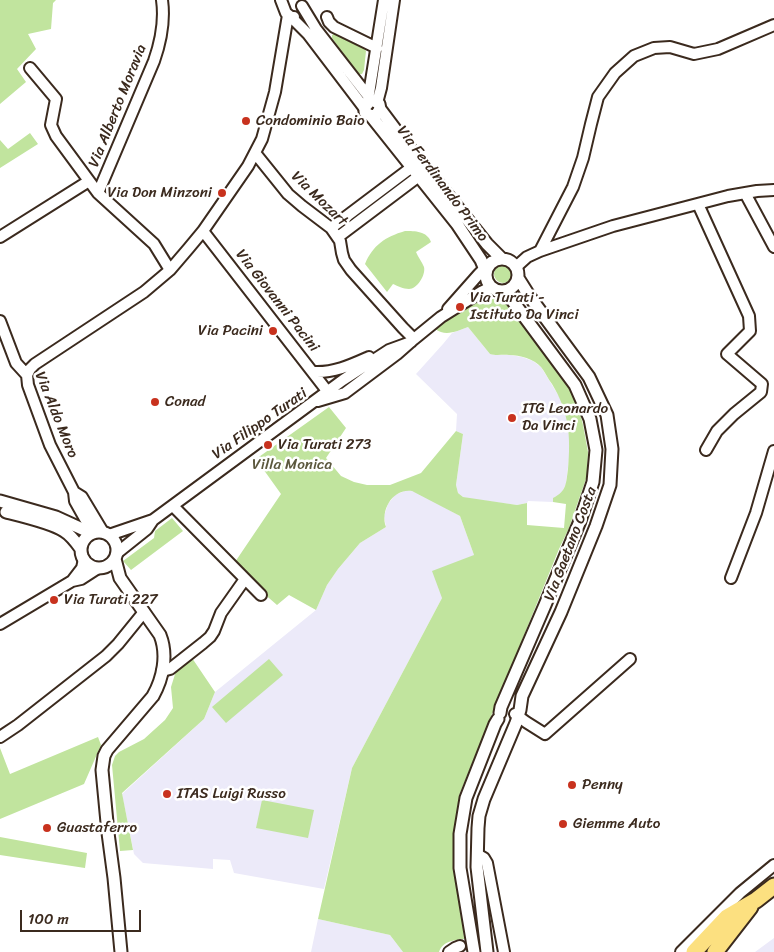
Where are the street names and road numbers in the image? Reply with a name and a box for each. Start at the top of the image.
street label: Via Alberto Moravia [85,42,151,170]
street label: Via Ferdinando Primo [393,123,491,245]
street label: Via Mozart [287,168,351,230]
street label: Via Giovanni Pacini [231,246,323,356]
street label: Via Aldo Moro [30,369,82,461]
street label: Via Filippo Turati [209,385,311,463]
street label: Via Gaetano Costa [541,484,601,604]

